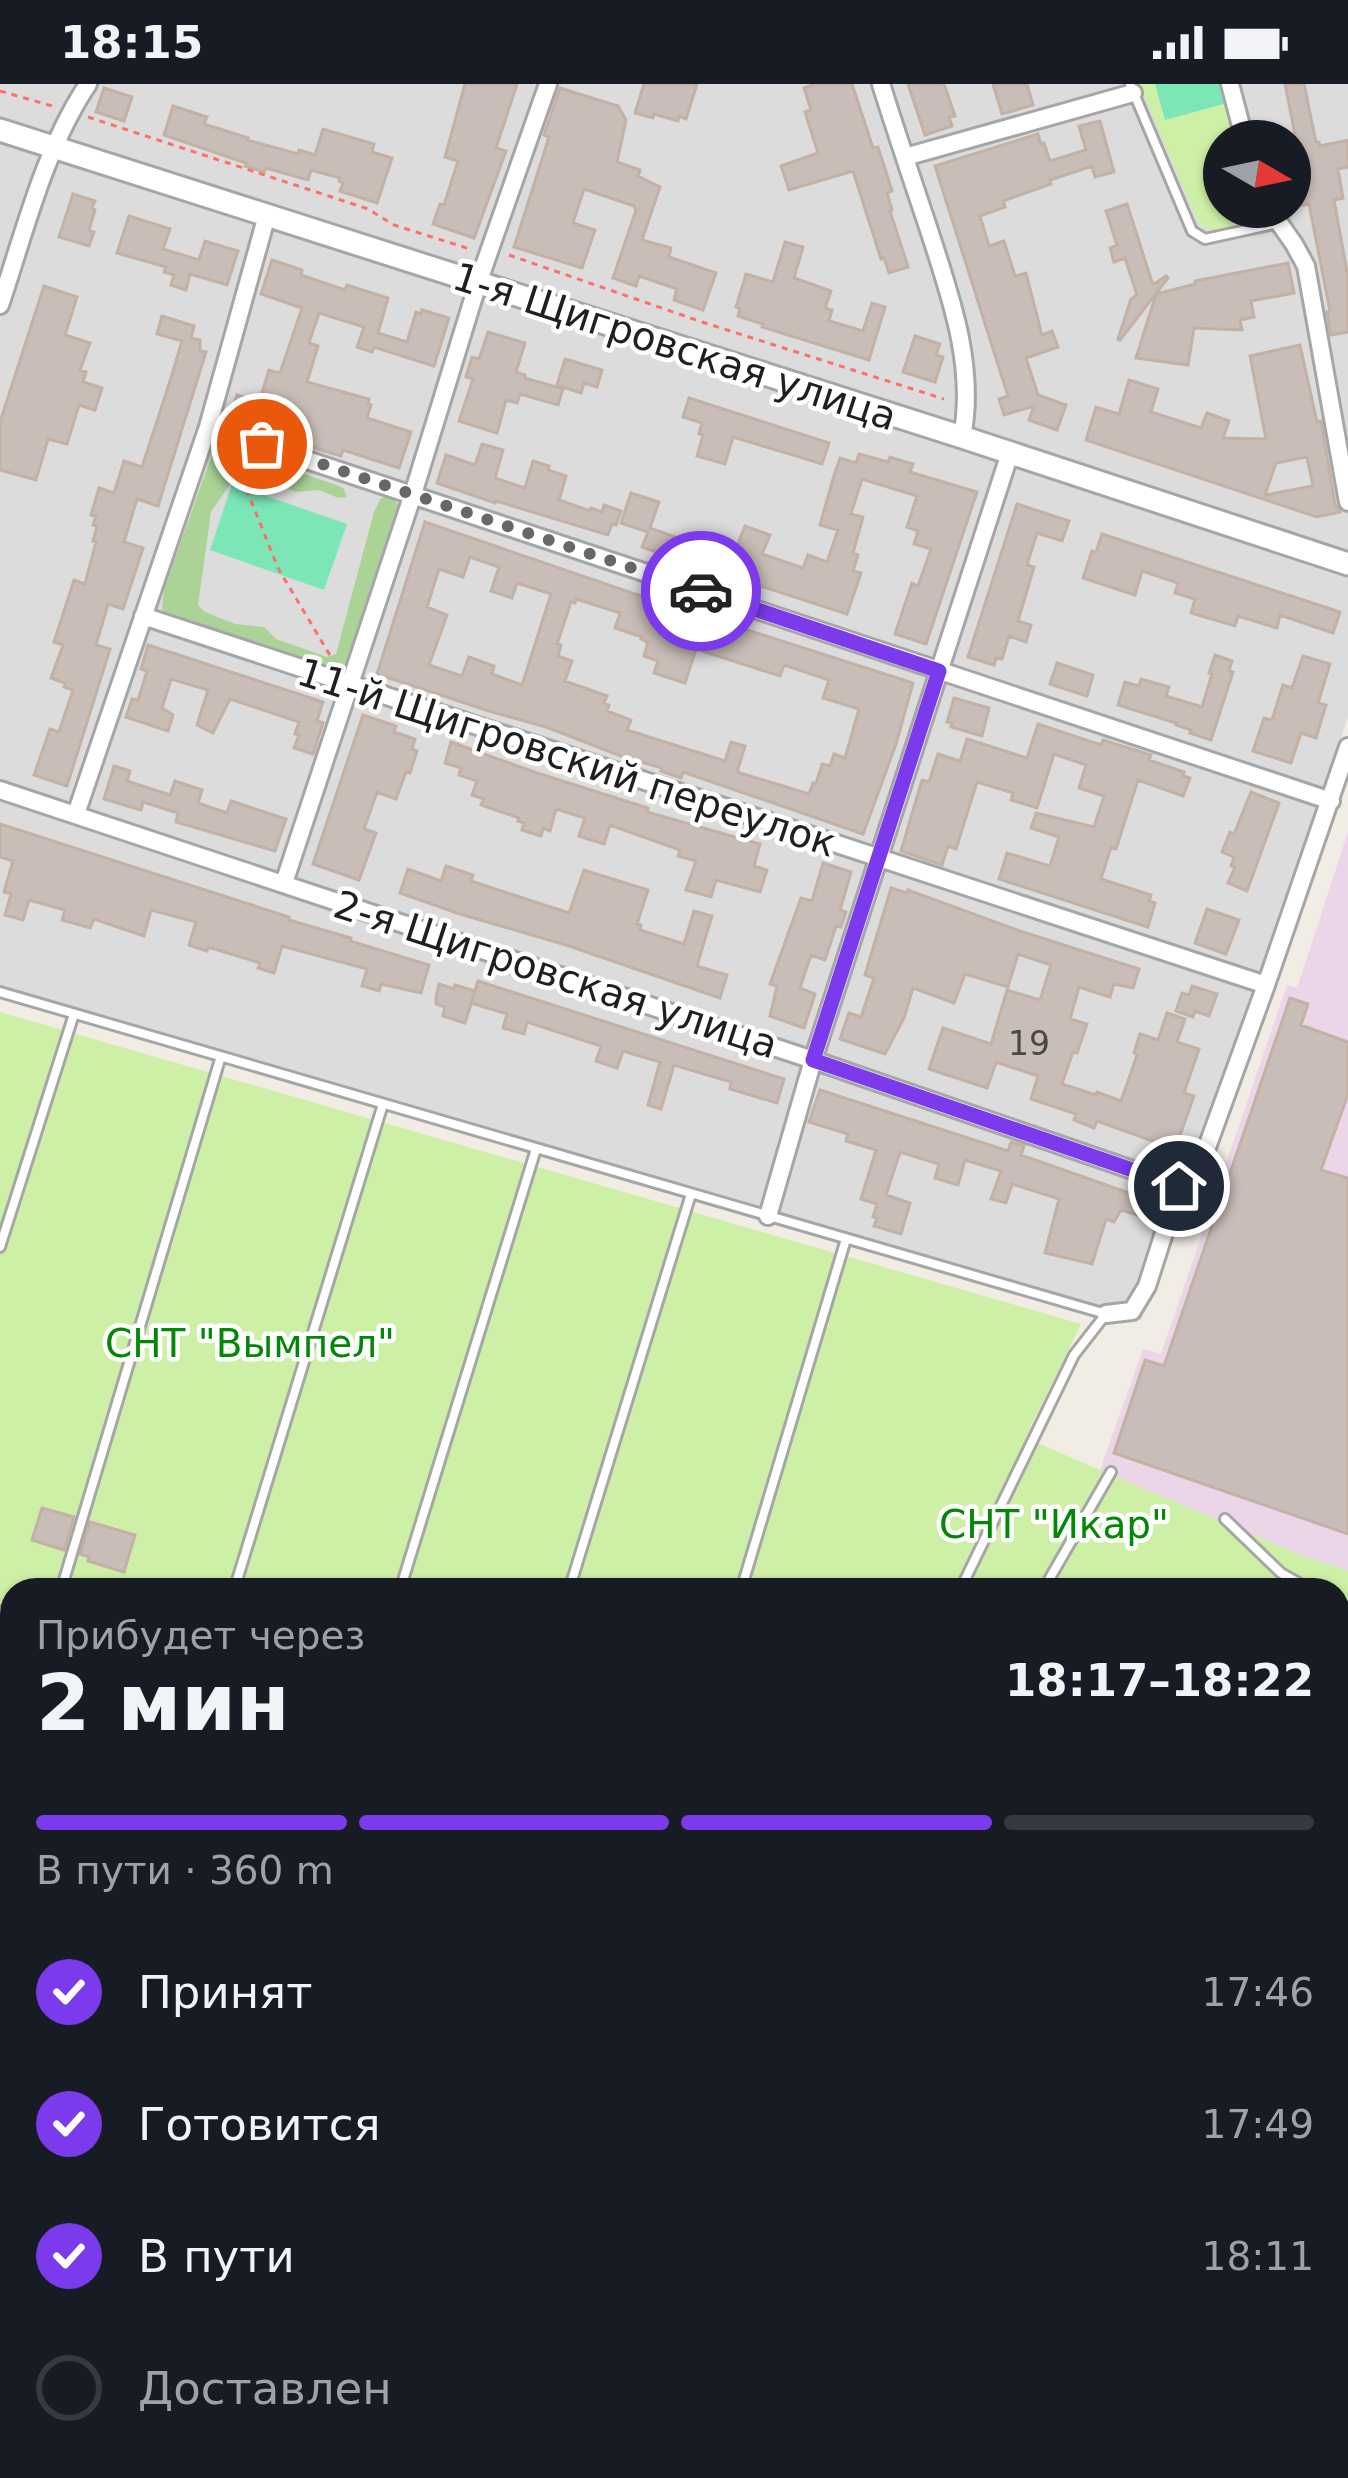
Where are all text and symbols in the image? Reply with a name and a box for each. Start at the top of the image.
text: 18:15 [60,16,203,69]
north arrow [1203,120,1311,228]
map controls [1203,120,1311,228]
street label: 1-я Щигровская улица [448,253,902,439]
pin [211,393,313,495]
icon: bag [229,411,295,477]
courier [641,531,761,651]
icon: car [668,558,734,624]
street label: 11-й Щигровский переулок [292,649,842,866]
street label: 2-я Щигровская улица [329,881,783,1067]
house number: 19 [1008,1024,1050,1063]
pin [1128,1135,1230,1237]
icon: home [1146,1153,1212,1219]
park label: СНТ "Вымпел" [105,1321,395,1366]
park label: СНТ "Икар" [939,1502,1169,1547]
text: Прибудет через [36,1613,365,1658]
text: 18:17–18:22 [1005,1654,1314,1707]
text: 2 мин [36,1658,290,1748]
text: В пути · 360 m [36,1848,334,1893]
icon: check [36,1959,102,2025]
text: Принят [138,1966,312,2019]
text: 17:46 [1202,1970,1314,2015]
icon: check [36,2091,102,2157]
text: Готовится [138,2098,381,2151]
text: 17:49 [1202,2102,1314,2147]
icon: check [36,2223,102,2289]
text: В пути [138,2230,295,2283]
text: 18:11 [1202,2234,1314,2279]
text: Доставлен [138,2362,392,2415]

